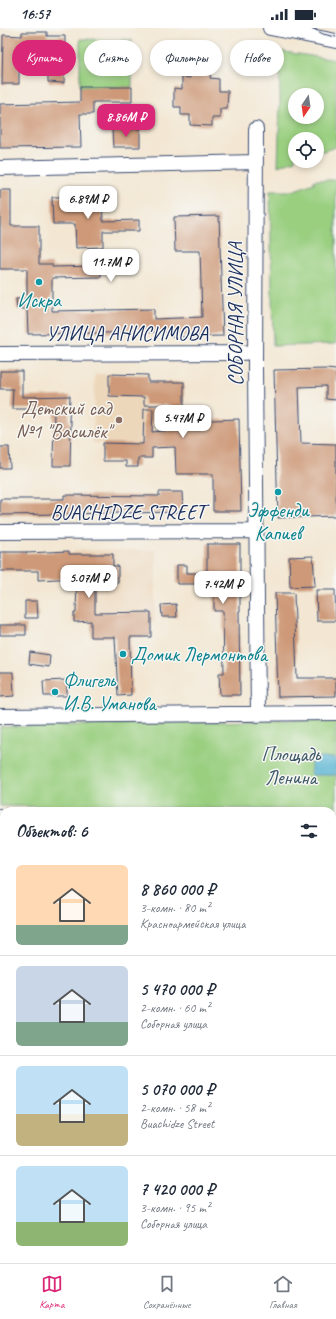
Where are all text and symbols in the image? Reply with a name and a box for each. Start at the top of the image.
text: 16:57 [20,5,50,24]
chip: Купить [12,40,76,76]
chip: Снять [84,40,142,76]
chip: Фильтры [150,40,222,76]
chip: Новое [230,40,284,76]
north arrow [288,88,324,124]
map controls [288,88,324,168]
pin: 8.86M ₽ [89,104,163,138]
text: 8.86M ₽ [106,109,146,125]
button: locate [288,132,324,168]
pin: 6.89M ₽ [51,186,125,220]
text: 6.89M ₽ [68,191,108,207]
street label: СОБОРНАЯ УЛИЦА [223,241,248,386]
pin: 11.7M ₽ [74,249,148,283]
text: 11.7M ₽ [91,254,131,270]
marker: Искра [34,277,44,287]
place label: Искра [17,288,62,313]
street label: УЛИЦА АНИСИМОВА [46,321,209,346]
place label: Детский сад №1 "Василёк" [16,396,115,444]
pin: 5.47M ₽ [146,405,220,439]
text: 5.47M ₽ [163,410,203,426]
marker: Детский сад №1 "Василёк" [114,415,124,425]
marker: Эффенди Капиев [273,487,283,497]
place label: Эффенди Капиев [247,498,310,546]
street label: BUACHIDZE STREET [51,500,210,525]
pin: 5.07M ₽ [52,565,126,599]
text: 5.07M ₽ [69,570,109,586]
pin: 7.42M ₽ [186,571,260,605]
text: 7.42M ₽ [203,576,243,592]
place label: Домик Лермонтова [131,642,269,667]
marker: Домик Лермонтова [118,649,128,659]
place label: Флигель И.В. Уманова [63,668,158,716]
marker: Флигель И.В. Уманова [50,687,60,697]
park label: Площадь Ленина [262,742,322,790]
icon: filters [298,820,320,842]
text: Объектов: 6 [16,821,87,842]
text: 8 860 000 ₽ [140,879,215,900]
icon: home [48,881,96,929]
text: 3-комн. · 80 m² [140,900,210,916]
text: Красноармейская улица [140,916,245,932]
text: 5 470 000 ₽ [140,979,214,1000]
icon: home [48,982,96,1030]
text: 2-комн. · 60 m² [140,1000,210,1016]
text: Соборная улица [140,1016,207,1032]
text: 5 070 000 ₽ [140,1079,214,1100]
icon: home [48,1082,96,1130]
text: 2-комн. · 58 m² [140,1100,210,1116]
text: Buachidze Street [140,1116,214,1132]
text: 7 420 000 ₽ [140,1179,215,1200]
icon: home [48,1182,96,1230]
text: 3-комн. · 95 m² [140,1200,210,1216]
text: Соборная улица [140,1216,207,1232]
tab: Карта [39,1273,64,1311]
tab: Сохранённые [143,1273,191,1311]
tab: Главная [269,1273,297,1311]

